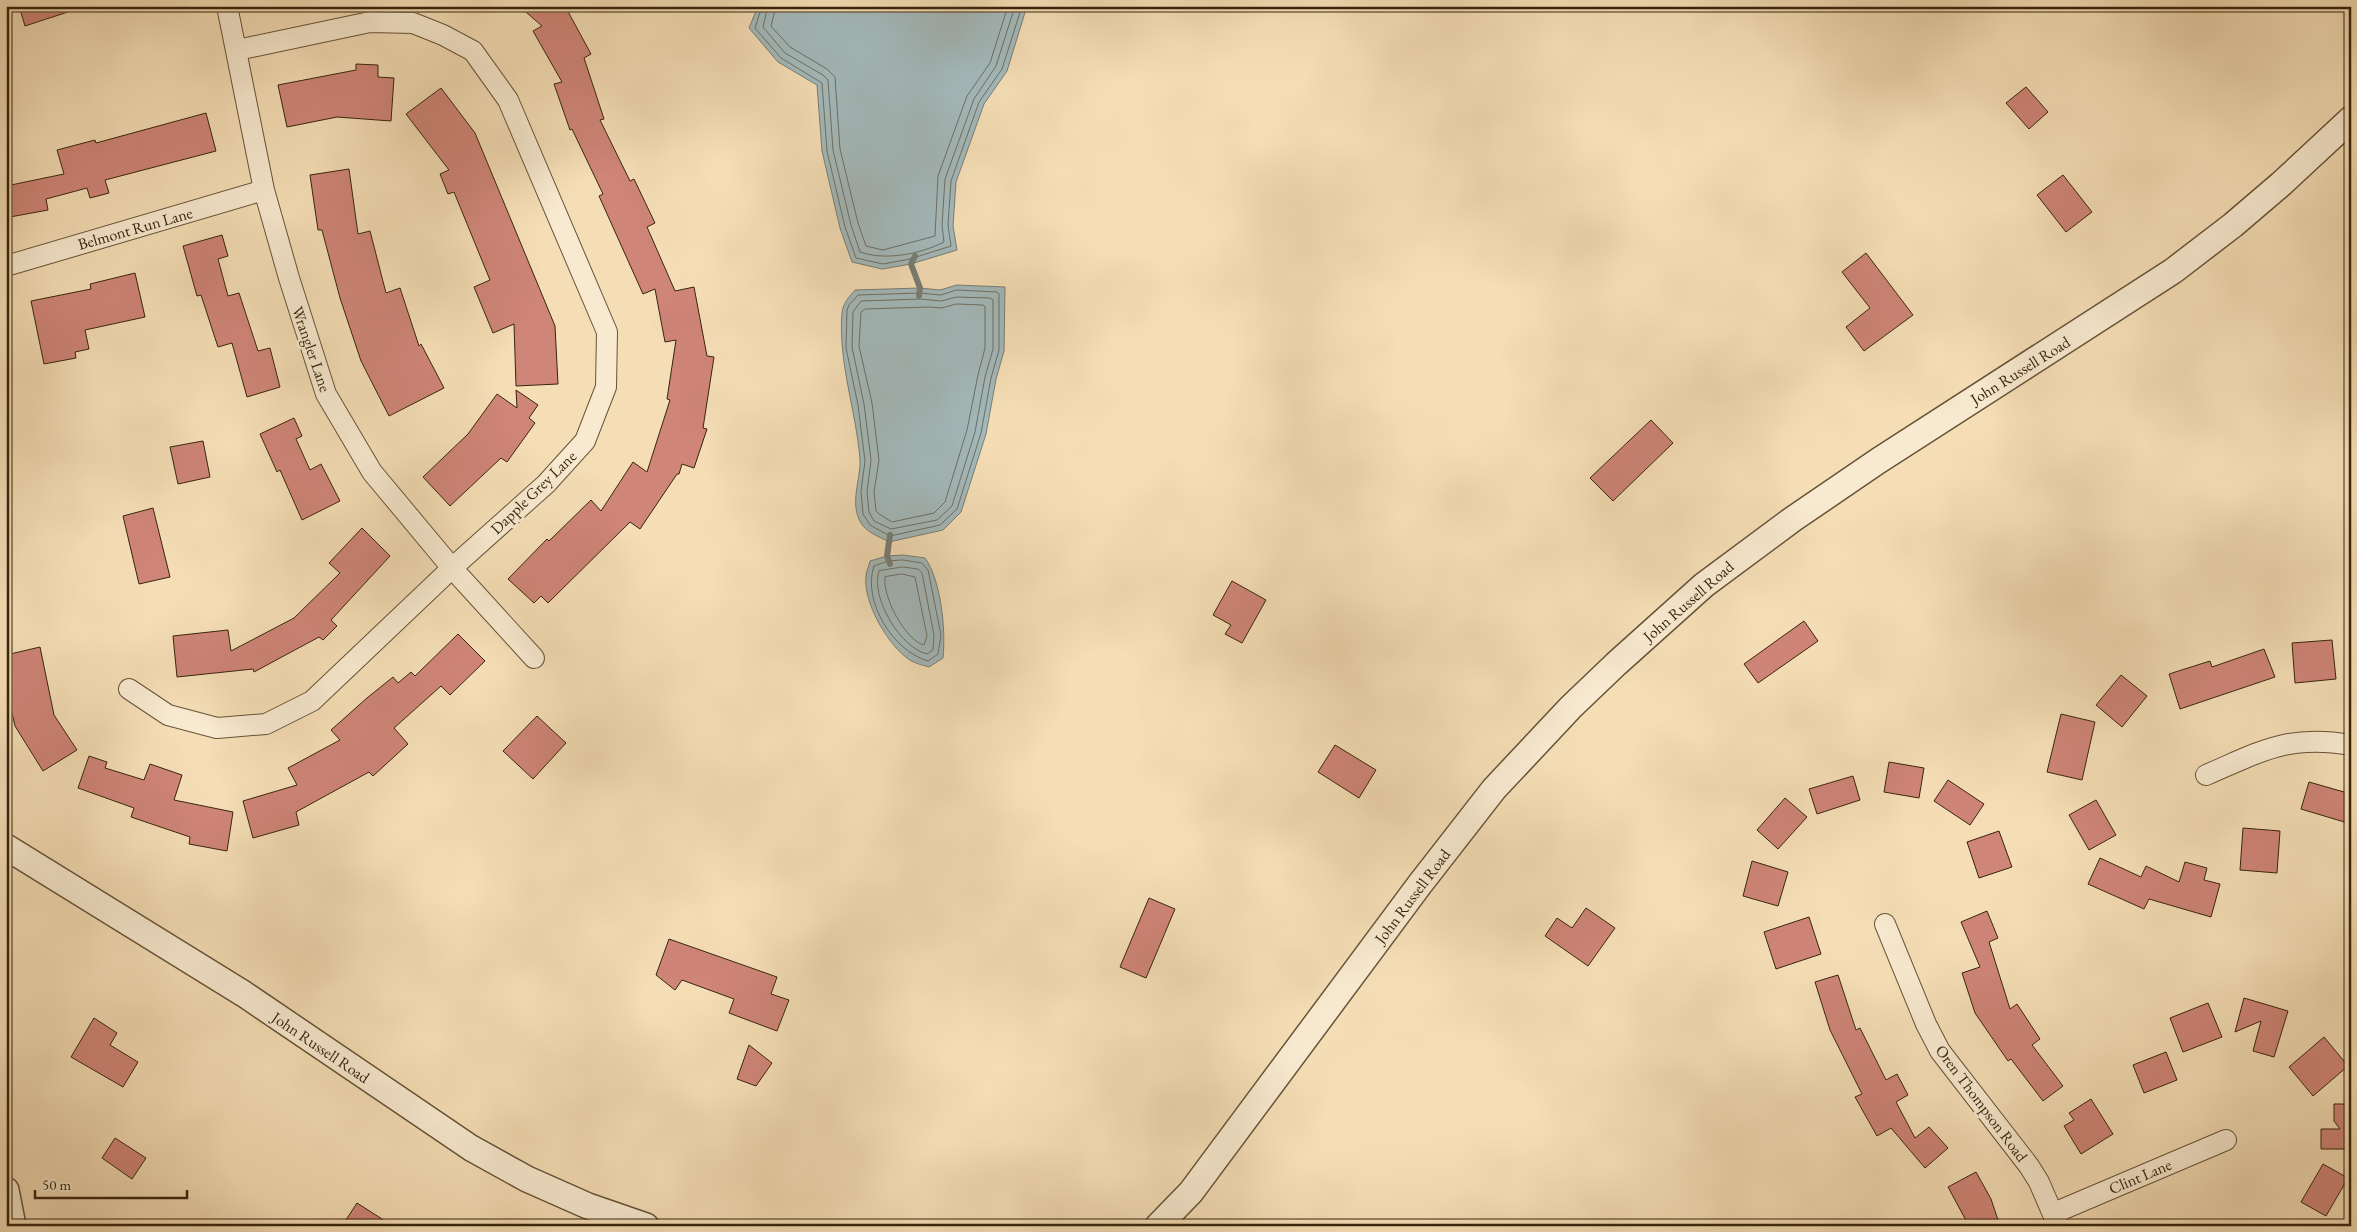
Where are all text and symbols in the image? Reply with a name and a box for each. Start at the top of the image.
street label: Belmont Run Lane [75,202,195,255]
street label: Wrangler Lane [287,303,336,395]
street label: John Russell Road [1965,331,2075,411]
street label: Dapple Grey Lane [486,446,581,539]
street label: John Russell Road [1637,556,1739,648]
street label: John Russell Road [1369,844,1456,950]
street label: John Russell Road [266,1006,375,1088]
street label: Oren Thompson Road [1931,1041,2033,1167]
street label: Clint Lane [2106,1154,2175,1199]
scale bar [35,1167,188,1199]
text: 50 m [42,1175,71,1194]

